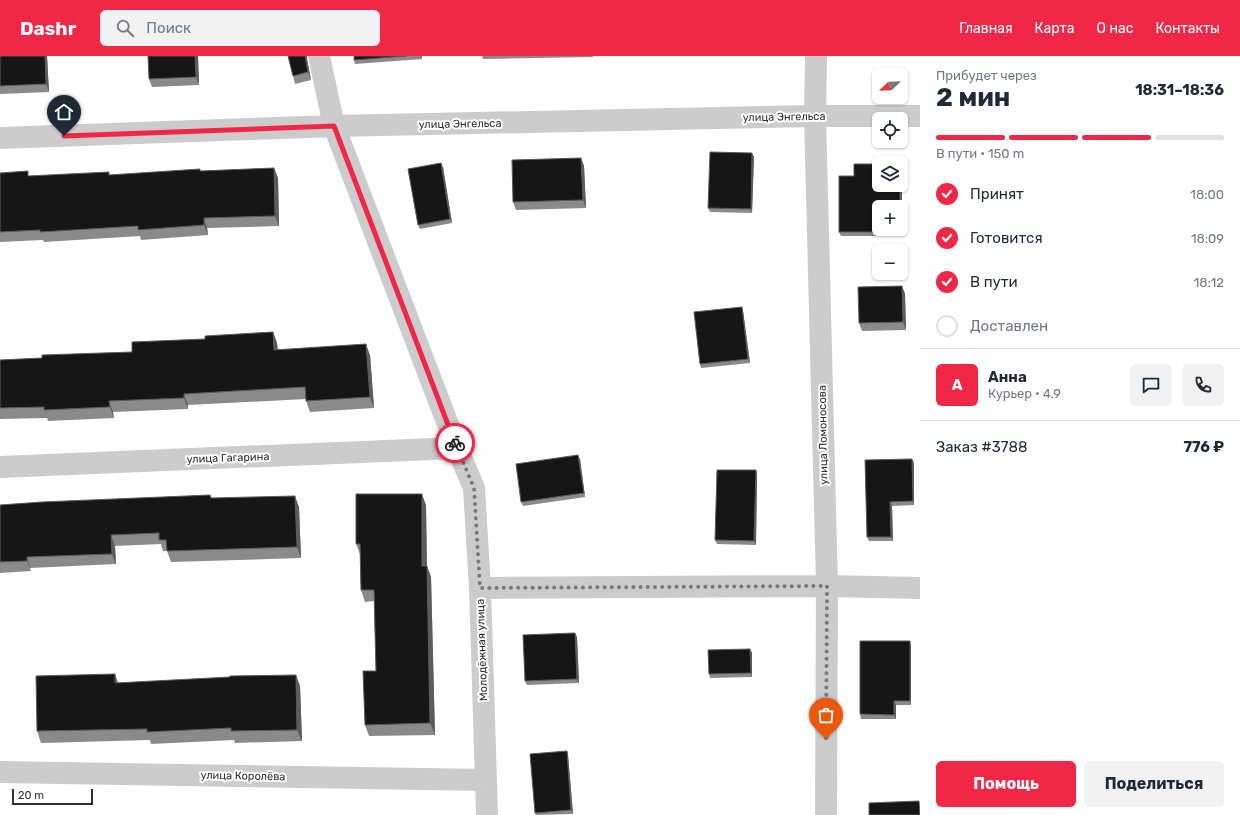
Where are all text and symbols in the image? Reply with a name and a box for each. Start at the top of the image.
search box [100,10,380,46]
text: Dashr [20,17,76,40]
icon: search [114,17,136,39]
text: Поиск [146,19,191,37]
text: Главная [959,20,1013,37]
text: Карта [1035,20,1075,37]
text: О нас [1097,20,1133,37]
text: Контакты [1155,20,1220,37]
north arrow [872,68,908,104]
map controls [872,68,908,280]
text: Прибудет через [936,68,1037,83]
text: 18:31–18:36 [1135,81,1224,99]
text: 2 мин [936,82,1010,113]
pin [47,95,81,136]
icon: home [53,101,75,123]
street label: улица Энгельса [742,110,826,124]
button: locate [872,112,908,148]
street label: улица Энгельса [418,117,502,131]
text: В пути · 150 m [936,146,1024,161]
button: layers [872,156,908,192]
icon: check [936,183,958,205]
text: Принят [970,185,1024,203]
text: 18:00 [1190,187,1224,202]
button: + [872,200,908,236]
icon: check [936,227,958,249]
text: Готовится [970,229,1043,247]
text: 18:09 [1191,231,1224,246]
button: − [872,244,908,280]
icon: check [936,271,958,293]
text: В пути [970,273,1018,291]
text: 18:12 [1194,275,1224,290]
text: Доставлен [970,317,1048,335]
button: chat [1130,364,1172,406]
button: phone [1182,364,1224,406]
text: Анна [988,368,1027,386]
text: А [952,376,962,394]
street label: улица Ломоносова [816,385,830,485]
text: Курьер · 4.9 [988,386,1061,401]
courier [435,423,475,463]
icon: bike [444,432,466,454]
text: Заказ #3788 [936,438,1028,456]
text: 776 ₽ [1183,438,1224,456]
street label: улица Гагарина [186,450,270,466]
street label: Молодёжная улица [474,599,490,701]
pin [809,698,843,739]
icon: bag [815,704,837,726]
button: Помощь [936,761,1076,807]
button: Поделиться [1084,761,1224,807]
street label: улица Королёва [200,769,286,783]
scale bar [12,787,93,806]
text: 20 m [18,789,44,802]

